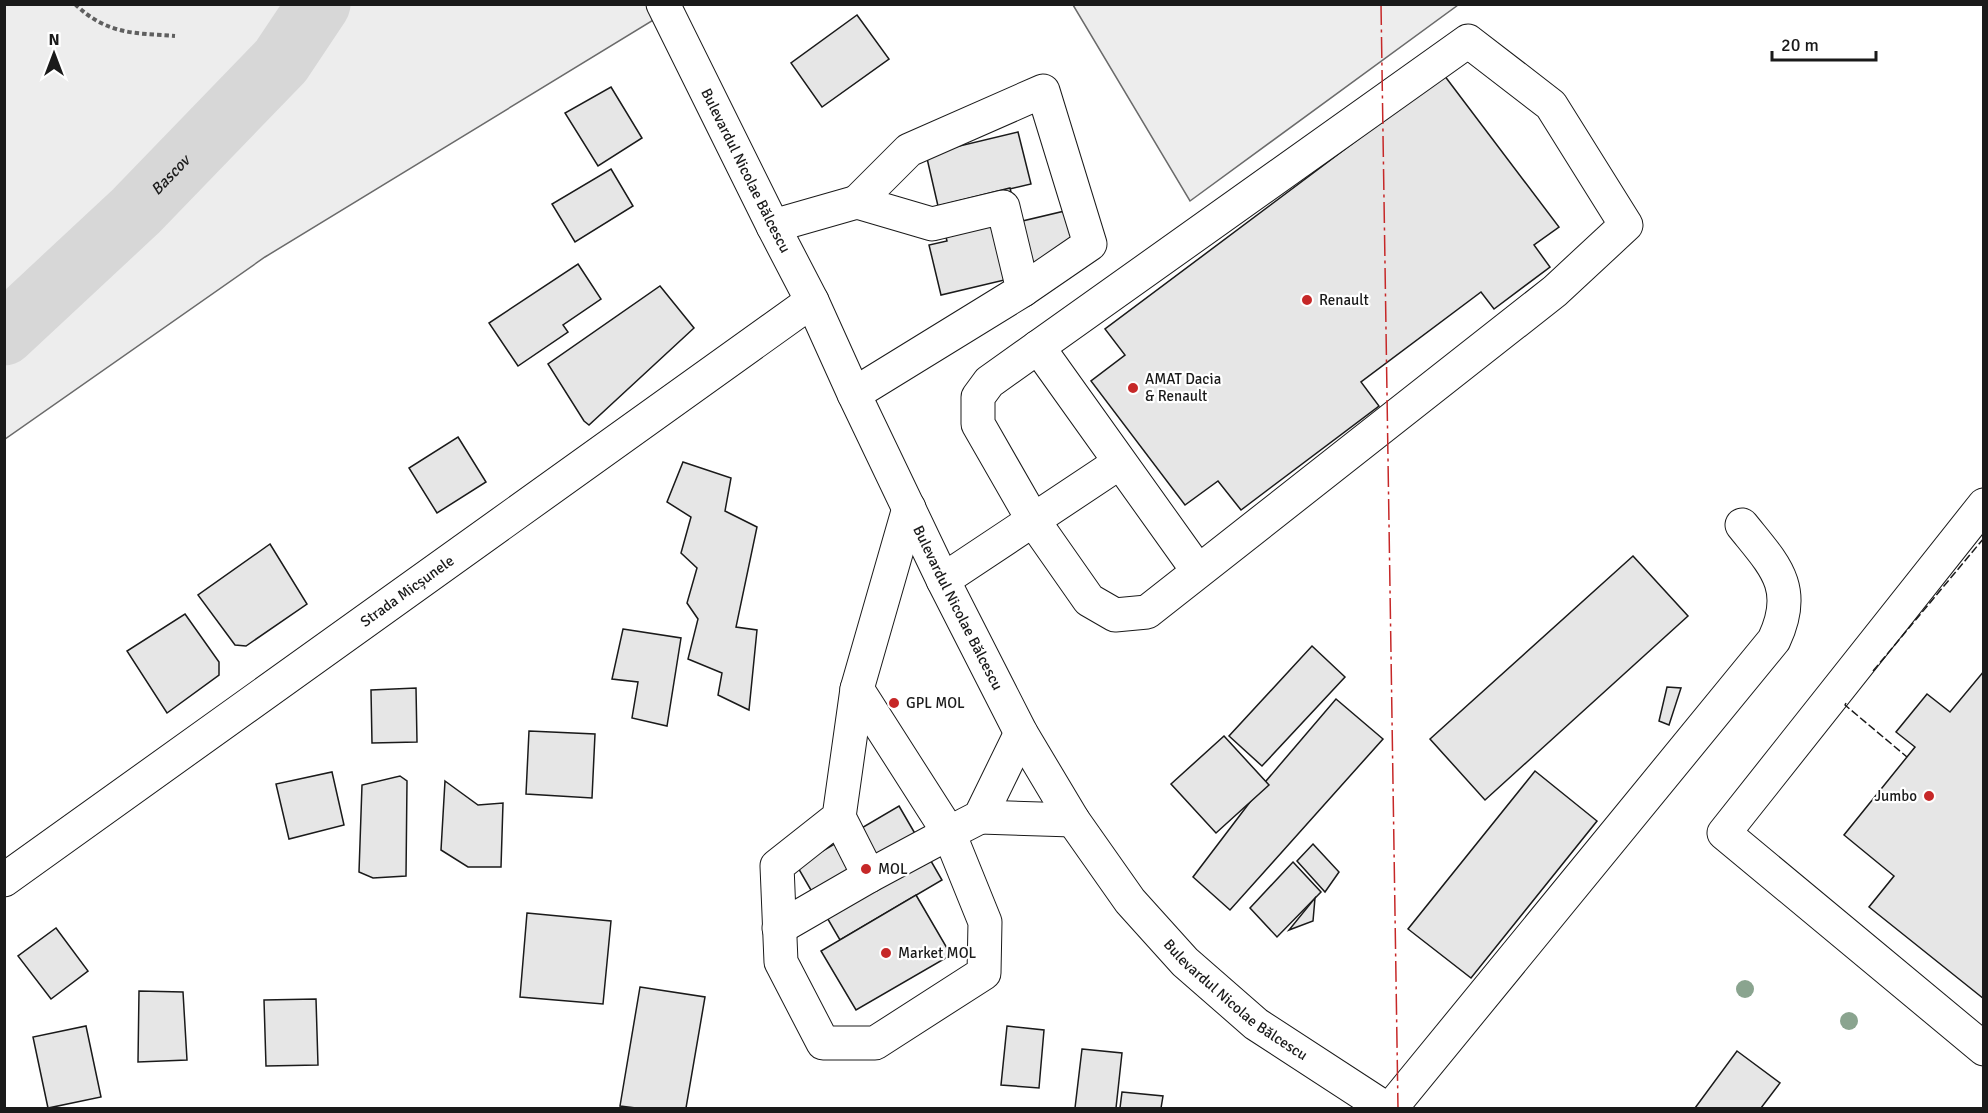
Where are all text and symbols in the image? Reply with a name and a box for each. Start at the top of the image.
north arrow [24,24,84,84]
scale bar [1772,24,1876,62]
text: N [48,30,60,50]
text: 20 m [1781,34,1819,56]
street label: Bulevardul Nicolae Bălcescu [697,85,794,256]
water label: Bascov [147,149,196,199]
place label: Renault [1319,291,1369,309]
marker: Renault [1300,293,1314,307]
place label: AMAT Dacia & Renault [1145,370,1221,405]
marker: AMAT Dacia & Renault [1126,381,1140,395]
street label: Bulevardul Nicolae Bălcescu [909,523,1007,693]
street label: Strada Micșunele [357,551,458,631]
place label: GPL MOL [906,694,965,712]
marker: GPL MOL [887,696,901,710]
place label: Jumbo [1874,787,1917,805]
marker: Jumbo [1922,789,1936,803]
place label: MOL [878,860,908,878]
marker: MOL [859,862,873,876]
street label: Bulevardul Nicolae Bălcescu [1160,935,1311,1064]
place label: Market MOL [898,944,977,962]
marker: Market MOL [879,946,893,960]

